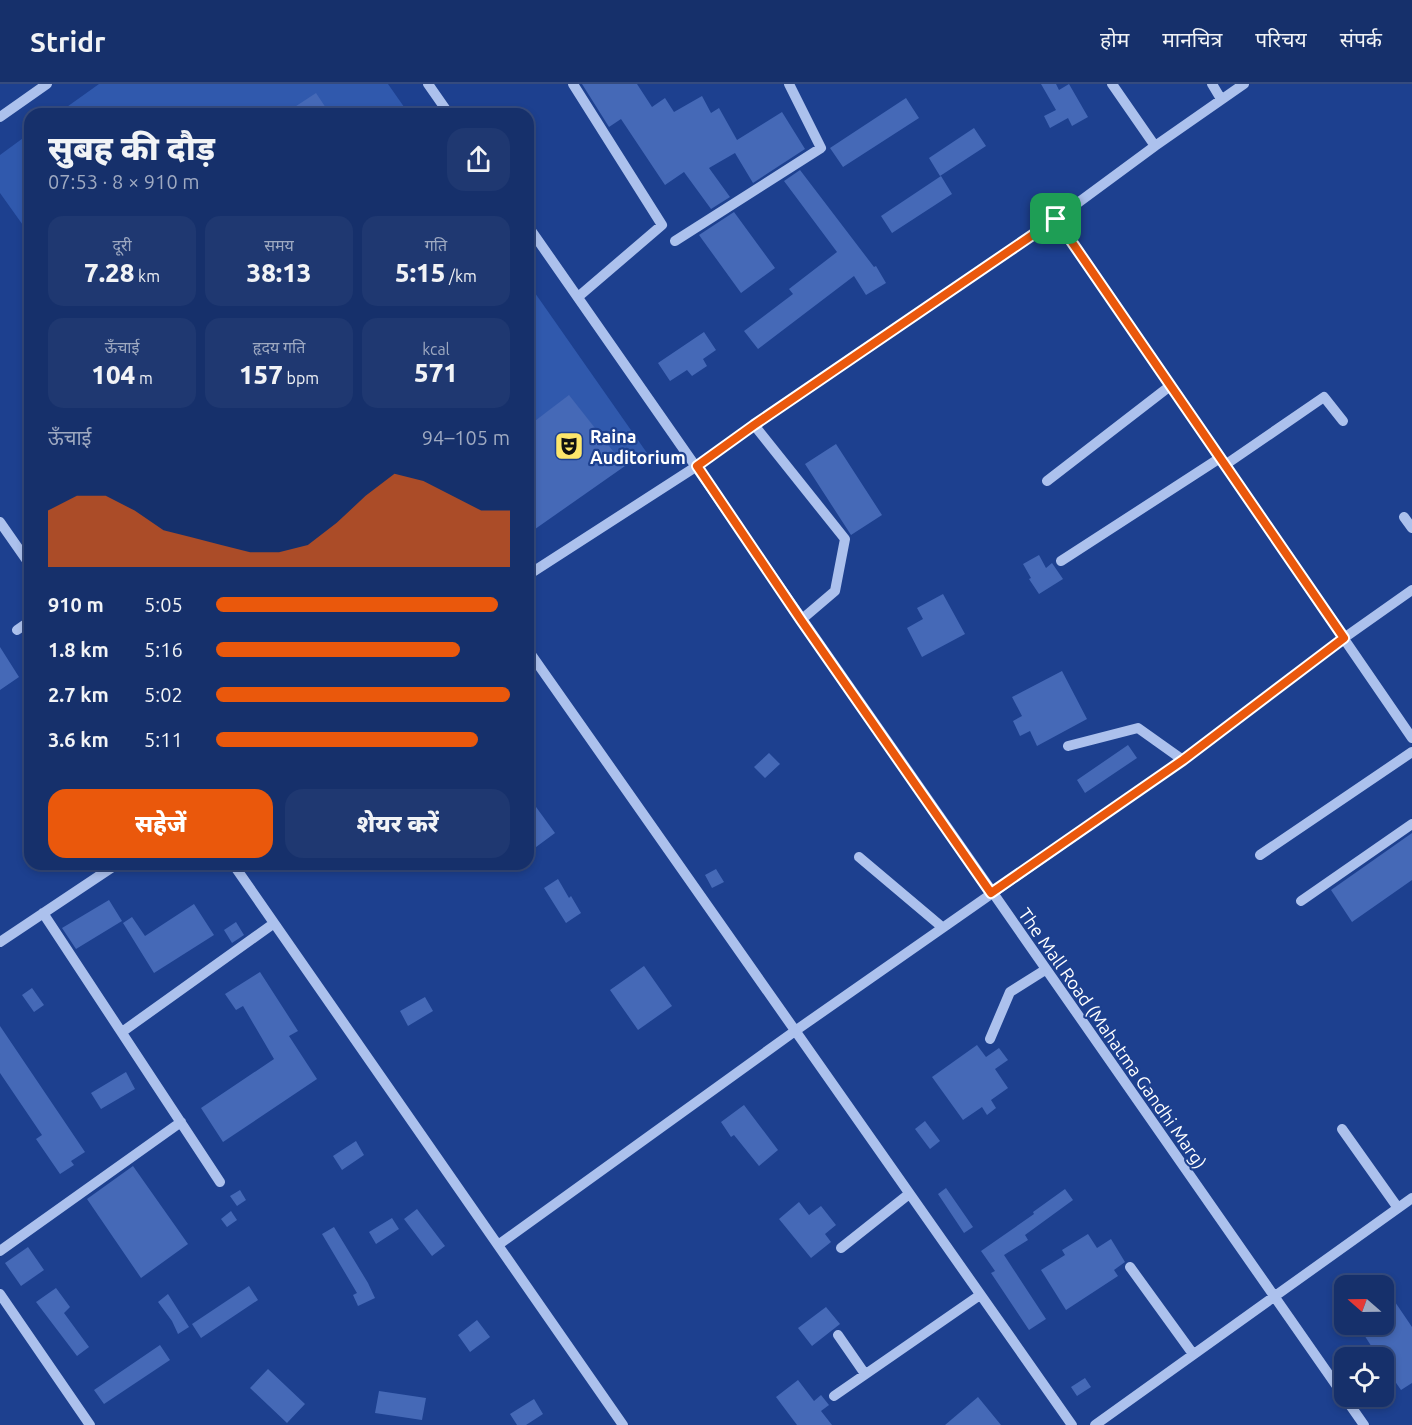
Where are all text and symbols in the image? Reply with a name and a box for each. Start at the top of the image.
text: Stridr [30,26,106,57]
text: होम [1100,27,1129,51]
text: मानचित्र [1162,27,1222,51]
text: परिचय [1255,27,1307,51]
text: संपर्क [1340,27,1382,51]
button: share [447,128,510,191]
text: सुबह की दौड़ [48,129,215,166]
text: 07:53 · 8 × 910 m [48,170,200,193]
pin [1030,193,1081,244]
icon: arrive [1039,202,1072,235]
text: दूरी [112,236,132,254]
text: समय [264,236,294,254]
text: गति [425,236,447,254]
text: 7.28 [84,258,134,287]
text: 38:13 [246,258,312,287]
text: 5:15 [395,258,445,287]
text: km [134,267,160,285]
text: /km [445,267,477,285]
text: ऊँचाई [105,338,139,356]
text: हृदय गति [253,338,305,356]
text: kcal [422,340,450,358]
text: 571 [414,358,458,387]
text: 104 [91,360,135,389]
text: 157 [239,360,283,389]
text: m [135,369,153,387]
text: bpm [283,369,319,387]
text: ऊँचाई [48,426,91,449]
text: 94–105 m [422,426,510,449]
place label: Raina Auditorium [590,426,686,467]
theatre icon: Raina Auditorium [553,430,585,462]
text: 910 m [48,593,104,616]
text: 5:05 [144,593,183,616]
text: 1.8 km [48,638,109,661]
text: 5:16 [144,638,183,661]
text: 2.7 km [48,683,109,706]
text: 5:02 [144,683,183,706]
text: 3.6 km [48,728,109,751]
text: 5:11 [144,728,183,751]
button: सहेजें [48,789,273,858]
button: शेयर करें [285,789,510,858]
street label: The Mall Road (Mahatma Gandhi Marg) [1014,904,1211,1172]
north arrow [1334,1275,1394,1335]
map controls [1334,1275,1394,1407]
button: locate [1334,1347,1394,1407]

